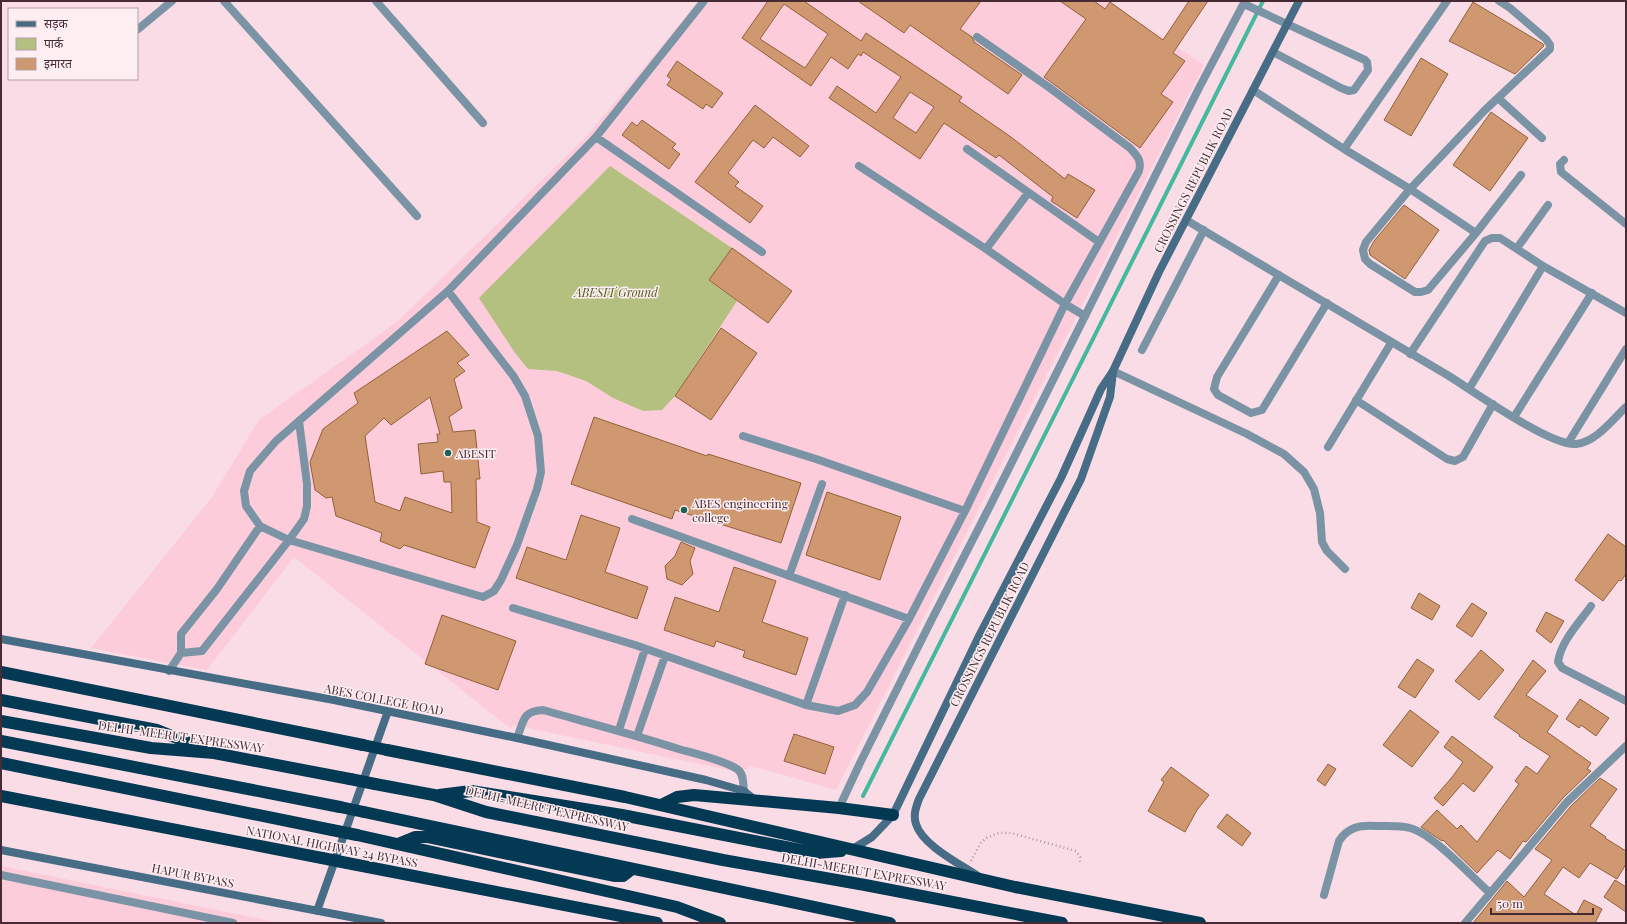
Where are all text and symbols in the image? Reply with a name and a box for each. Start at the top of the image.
legend [8,8,138,80]
text: सड़क [44,15,69,31]
text: पार्क [44,35,64,51]
text: इमारत [44,55,73,71]
street label: CROSSINGS REPUBLIK ROAD [1149,105,1237,255]
park label: ABESIT Ground [572,284,658,300]
place label: ABESIT [455,445,497,461]
marker: ABESIT [443,448,453,458]
place label: ABES engineering college [691,495,789,525]
marker: ABES engineering college [679,505,689,515]
street label: CROSSINGS REPUBLIK ROAD [945,559,1033,709]
street label: ABES COLLEGE ROAD [322,679,445,718]
street label: DELHI-MEERUT EXPRESSWAY [97,716,266,756]
street label: DELHI-MEERUT EXPRESSWAY [464,781,631,835]
street label: NATIONAL HIGHWAY 24 BYPASS [245,821,419,871]
street label: DELHI-MEERUT EXPRESSWAY [780,849,949,894]
street label: HAPUR BYPASS [150,859,236,891]
scale bar [1491,890,1593,916]
text: 50 m [1497,895,1523,911]

